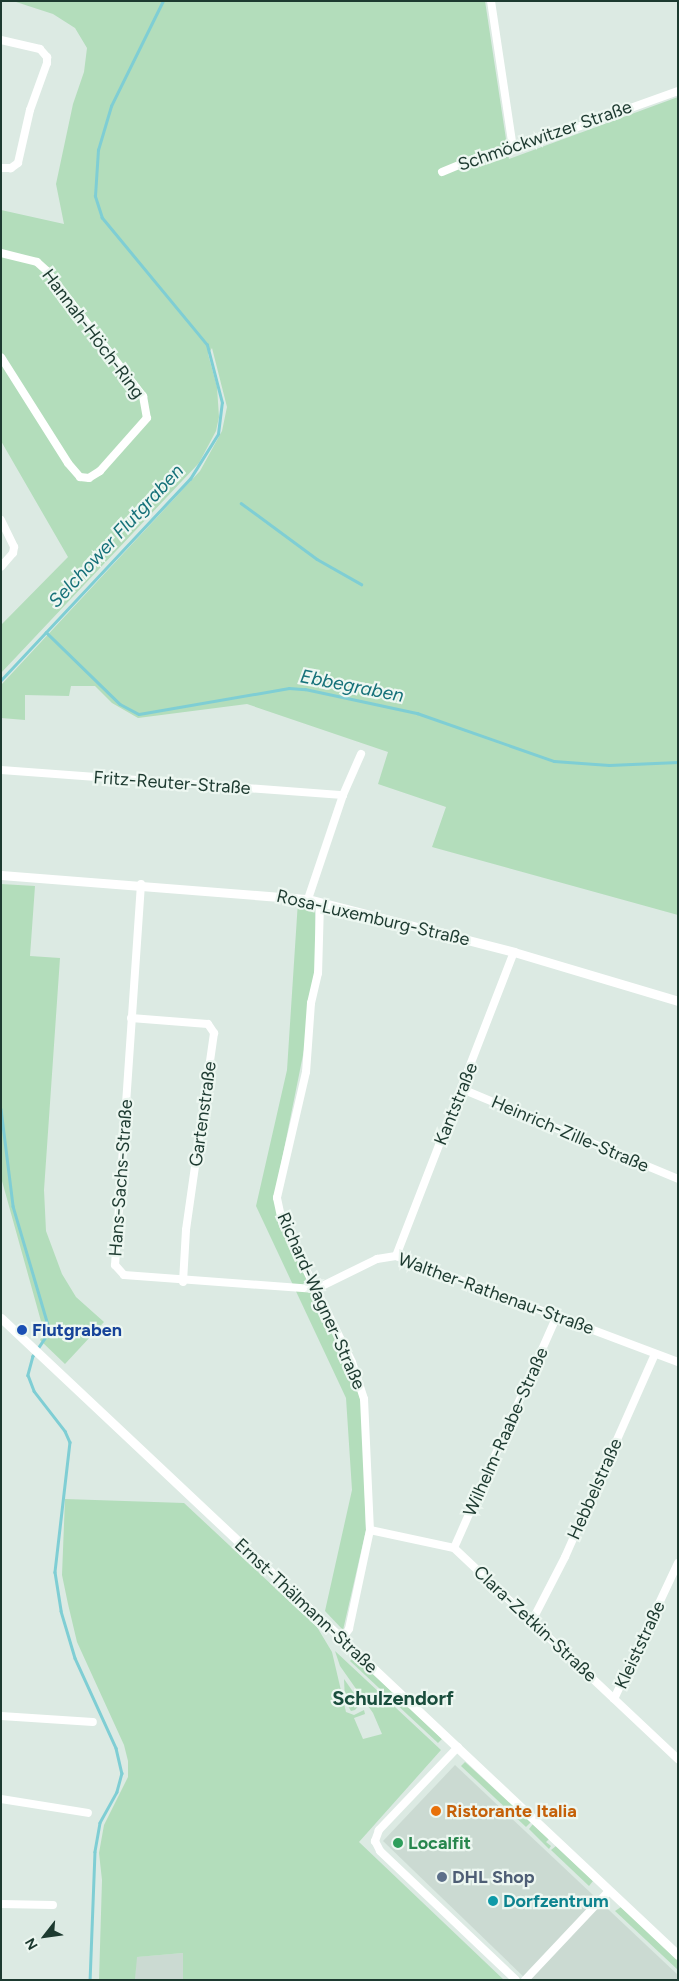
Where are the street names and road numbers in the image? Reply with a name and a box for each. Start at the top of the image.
street label: Schmöckwitzer Straße [455,96,635,176]
street label: Hannah-Höch-Ring [37,265,149,403]
street label: Fritz-Reuter-Straße [93,767,251,799]
street label: Rosa-Luxemburg-Straße [274,885,472,951]
street label: Kantstraße [430,1059,482,1149]
street label: Gartenstraße [185,1060,221,1168]
street label: Heinrich-Zille-Straße [488,1091,652,1177]
street label: Hans-Sachs-Straße [105,1099,137,1257]
street label: Richard-Wagner-Straße [272,1209,370,1393]
street label: Walther-Rathenau-Straße [395,1248,597,1340]
street label: Wilhelm-Raabe-Straße [459,1344,553,1520]
street label: Hebbelstraße [563,1435,627,1543]
street label: Ernst-Thälmann-Straße [230,1534,382,1678]
street label: Clara-Zetkin-Straße [469,1561,601,1687]
street label: Kleiststraße [610,1598,670,1692]

